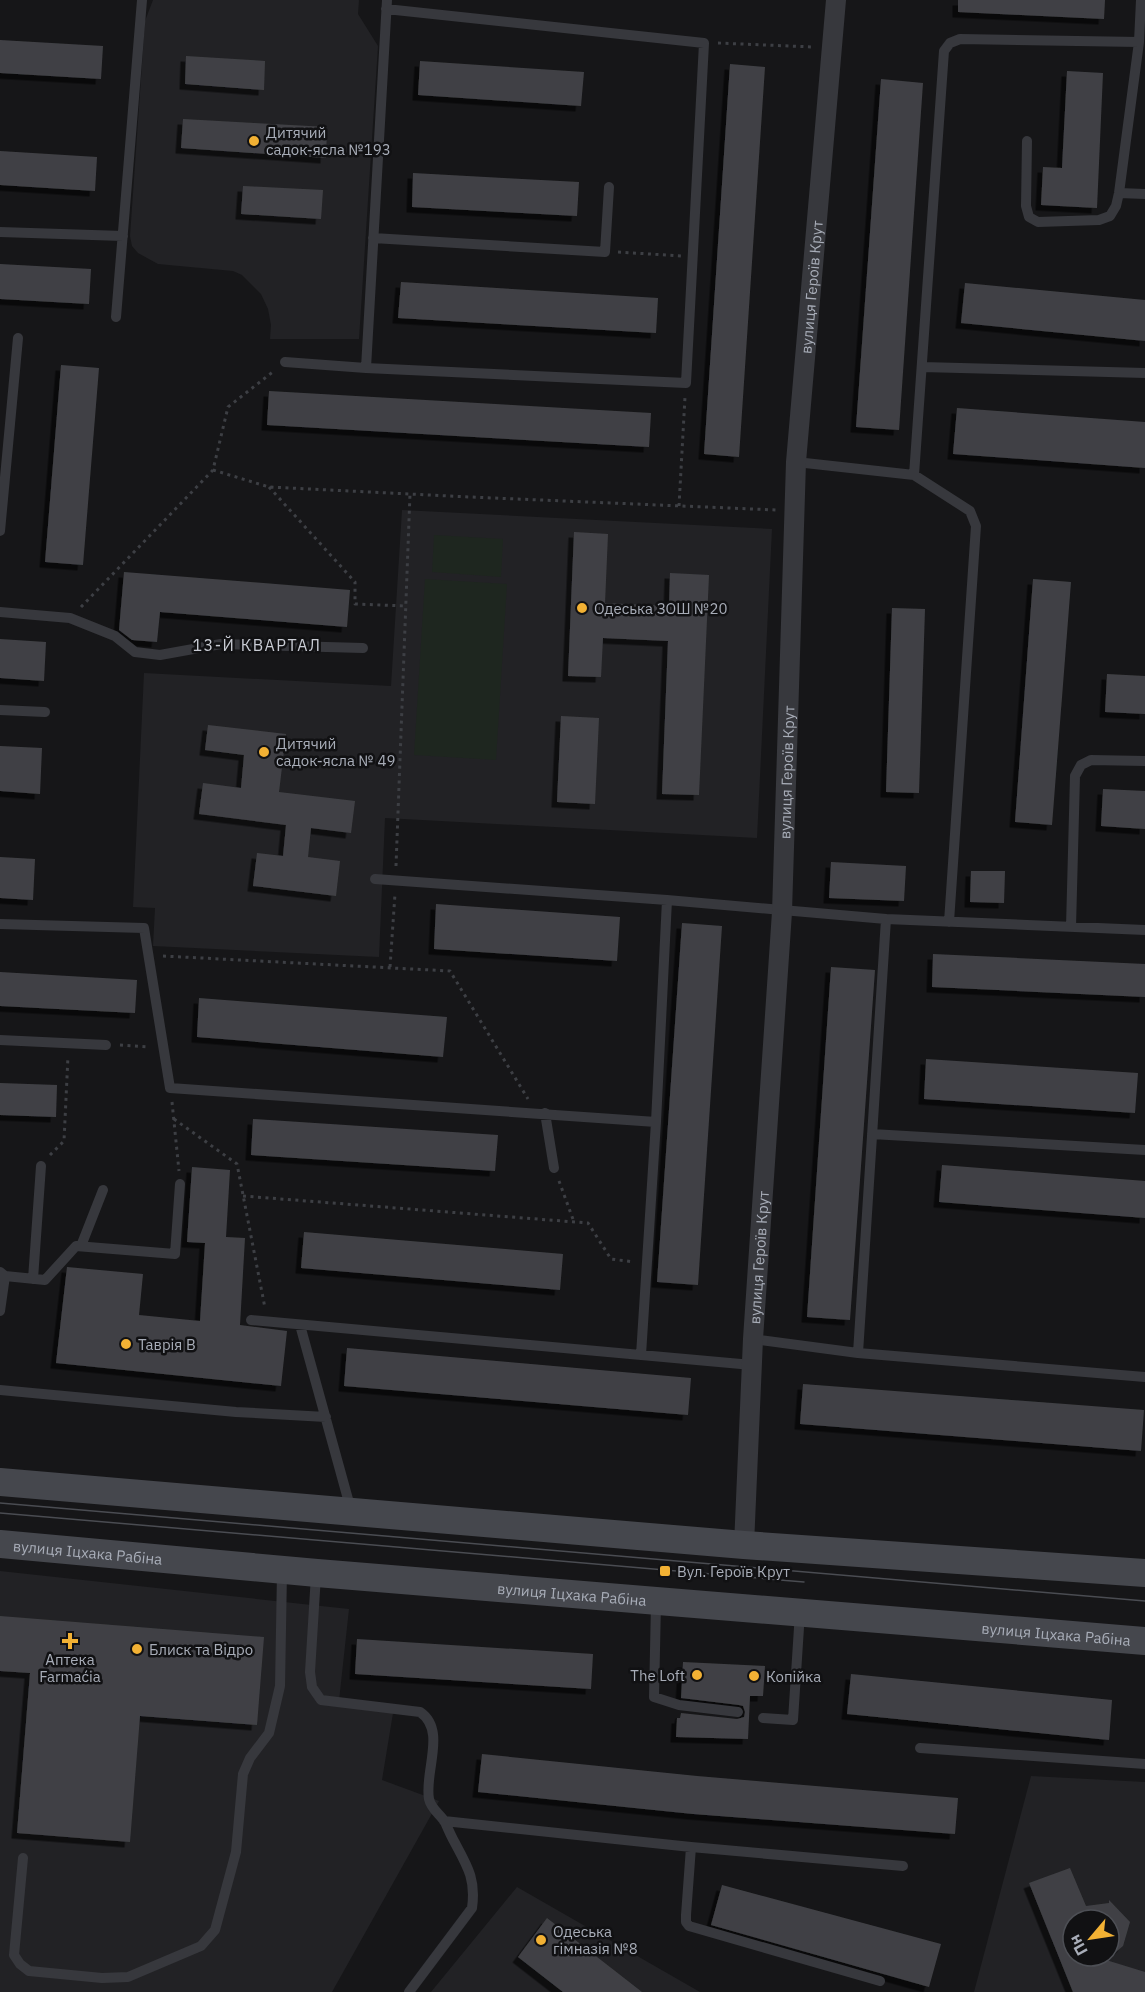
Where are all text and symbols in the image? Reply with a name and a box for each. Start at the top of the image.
place label: Дитячий садок-ясла №193 [266,123,391,159]
marker: Дитячий садок-ясла №193 [247,134,261,148]
street label: вулиця Героїв Крут [796,220,826,354]
place label: Одеська ЗОШ №20 [594,599,727,618]
marker: Одеська ЗОШ №20 [575,601,589,615]
district label: 13-Й КВАРТАЛ [193,635,321,655]
street label: вулиця Героїв Крут [775,705,798,839]
place label: Дитячий садок-ясла № 49 [276,734,395,770]
marker: Дитячий садок-ясла № 49 [257,745,271,759]
street label: вулиця Героїв Крут [745,1190,773,1325]
place label: Таврія В [138,1335,196,1354]
marker: Таврія В [119,1337,133,1351]
street label: вулиця Іцхака Рабіна [12,1536,163,1568]
place label: Вул. Героїв Крут [677,1562,790,1581]
marker: Вул. Героїв Крут [658,1564,672,1578]
street label: вулиця Іцхака Рабіна [496,1578,647,1610]
street label: вулиця Іцхака Рабіна [981,1618,1132,1649]
marker: Аптека Farmaćia [63,1634,77,1648]
place label: Блиск та Відро [149,1640,253,1659]
marker: Блиск та Відро [130,1642,144,1656]
place label: Аптека Farmaćia [39,1650,101,1686]
place label: The Loft [630,1666,685,1685]
place label: Копійка [766,1667,821,1686]
marker: The Loft [690,1668,704,1682]
marker: Копійка [747,1669,761,1683]
north arrow [1061,1908,1121,1968]
place label: Одеська гімназія №8 [553,1922,638,1958]
text: Пн [1064,1931,1092,1959]
marker: Одеська гімназія №8 [534,1933,548,1947]

